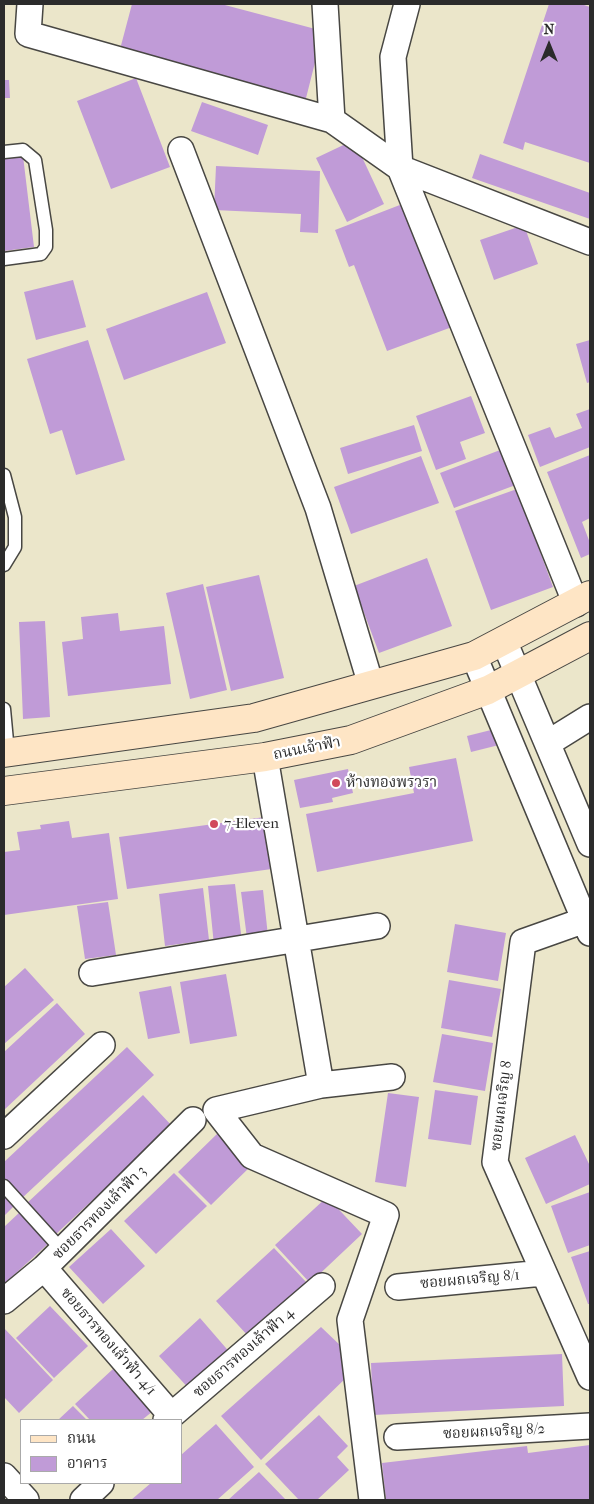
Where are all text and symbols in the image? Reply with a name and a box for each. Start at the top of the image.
north arrow [524,20,574,70]
text: N [544,21,554,38]
street label: ถนนเจ้าฟ้า [272,734,342,764]
place label: ห้างทองพรวรา [346,774,437,792]
marker: ห้างทองพรวรา [330,777,342,789]
place label: 7-Eleven [224,815,279,833]
marker: 7-Eleven [208,818,220,830]
street label: ซอยผถเจริญ 8 [488,1060,516,1152]
street label: ซอยธารทองเล้าฟ้า 3 [49,1162,151,1264]
street label: ซอยผถเจริญ 8/1 [419,1267,521,1293]
street label: ซอยธารทองเล้าฟ้า 4/1 [56,1284,160,1400]
street label: ซอยธารทองเล้าฟ้า 4 [190,1304,298,1402]
legend [20,1419,182,1484]
street label: ซอยผถเจริญ 8/2 [442,1420,546,1444]
text: ถนน [67,1429,96,1447]
text: อาคาร [67,1454,107,1472]

